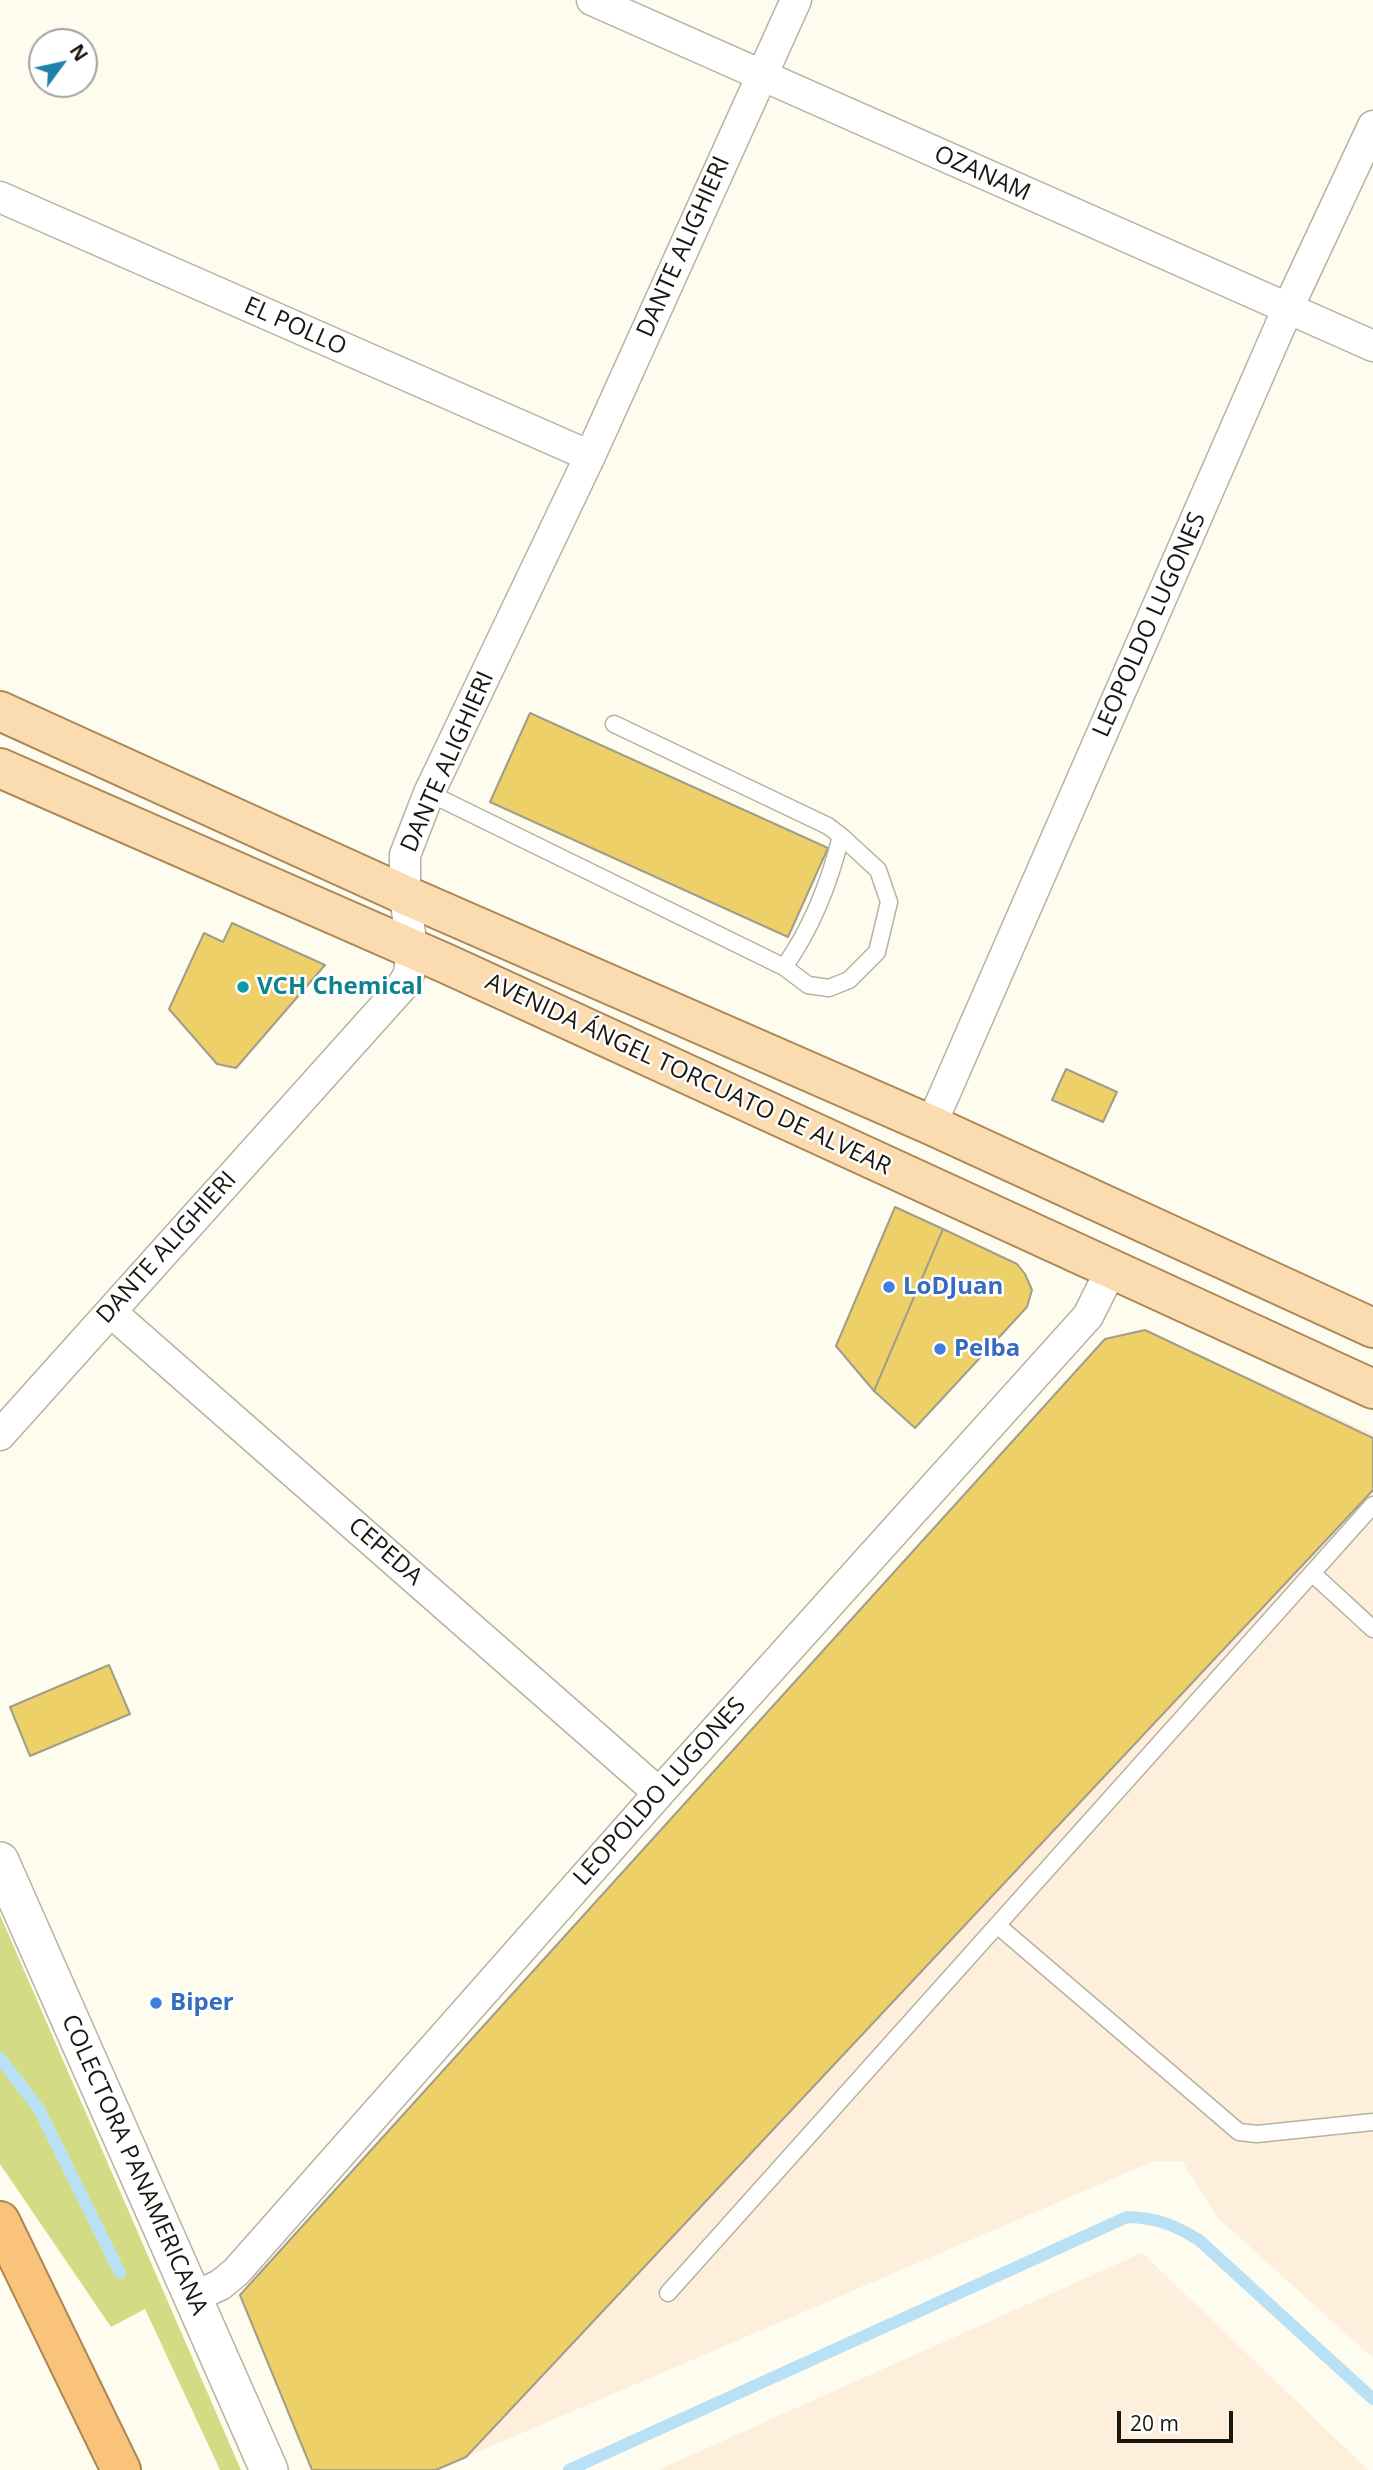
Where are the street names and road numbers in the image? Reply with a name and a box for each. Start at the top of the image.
street label: OZANAM [929,140,1035,208]
street label: DANTE ALIGHIERI [631,152,737,342]
street label: EL POLLO [239,292,351,362]
street label: LEOPOLDO LUGONES [1087,508,1213,742]
street label: DANTE ALIGHIERI [395,667,501,857]
street label: AVENIDA ÁNGEL TORCUATO DE ALVEAR [481,968,895,1182]
street label: DANTE ALIGHIERI [91,1166,243,1330]
street label: CEPEDA [342,1512,428,1592]
street label: LEOPOLDO LUGONES [568,1692,752,1892]
street label: COLECTORA PANAMERICANA [55,2010,213,2320]

